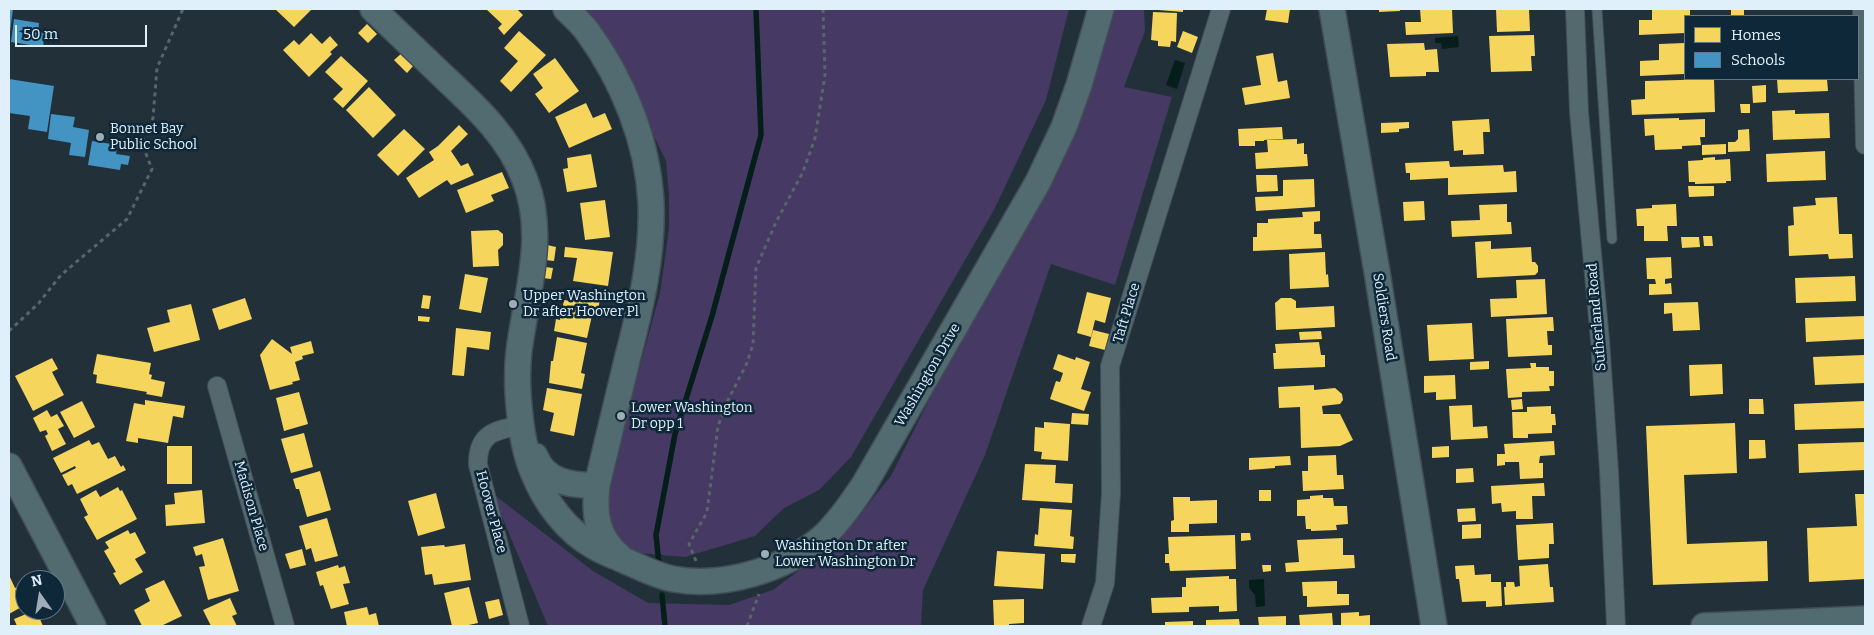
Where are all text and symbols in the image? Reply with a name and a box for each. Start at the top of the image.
scale bar [18,15,150,47]
legend [1684,15,1859,80]
text: 50 m [23,25,58,43]
text: Homes [1731,26,1781,44]
text: Schools [1731,51,1785,69]
place label: Bonnet Bay Public School [110,121,197,154]
marker: Bonnet Bay Public School [94,131,106,143]
street label: Sutherland Road [1584,262,1610,372]
street label: Soldiers Road [1369,272,1399,362]
street label: Taft Place [1110,281,1144,345]
place label: Upper Washington Dr after Hoover Pl [523,288,646,321]
marker: Upper Washington Dr after Hoover Pl [507,298,519,310]
street label: Washington Drive [892,321,964,429]
place label: Lower Washington Dr opp 1 [631,400,753,432]
marker: Lower Washington Dr opp 1 [615,410,627,422]
street label: Madison Place [230,459,272,553]
street label: Hoover Place [472,469,510,555]
place label: Washington Dr after Lower Washington Dr [775,538,915,570]
marker: Washington Dr after Lower Washington Dr [759,548,771,560]
north arrow [15,570,65,620]
text: N [30,571,44,590]

